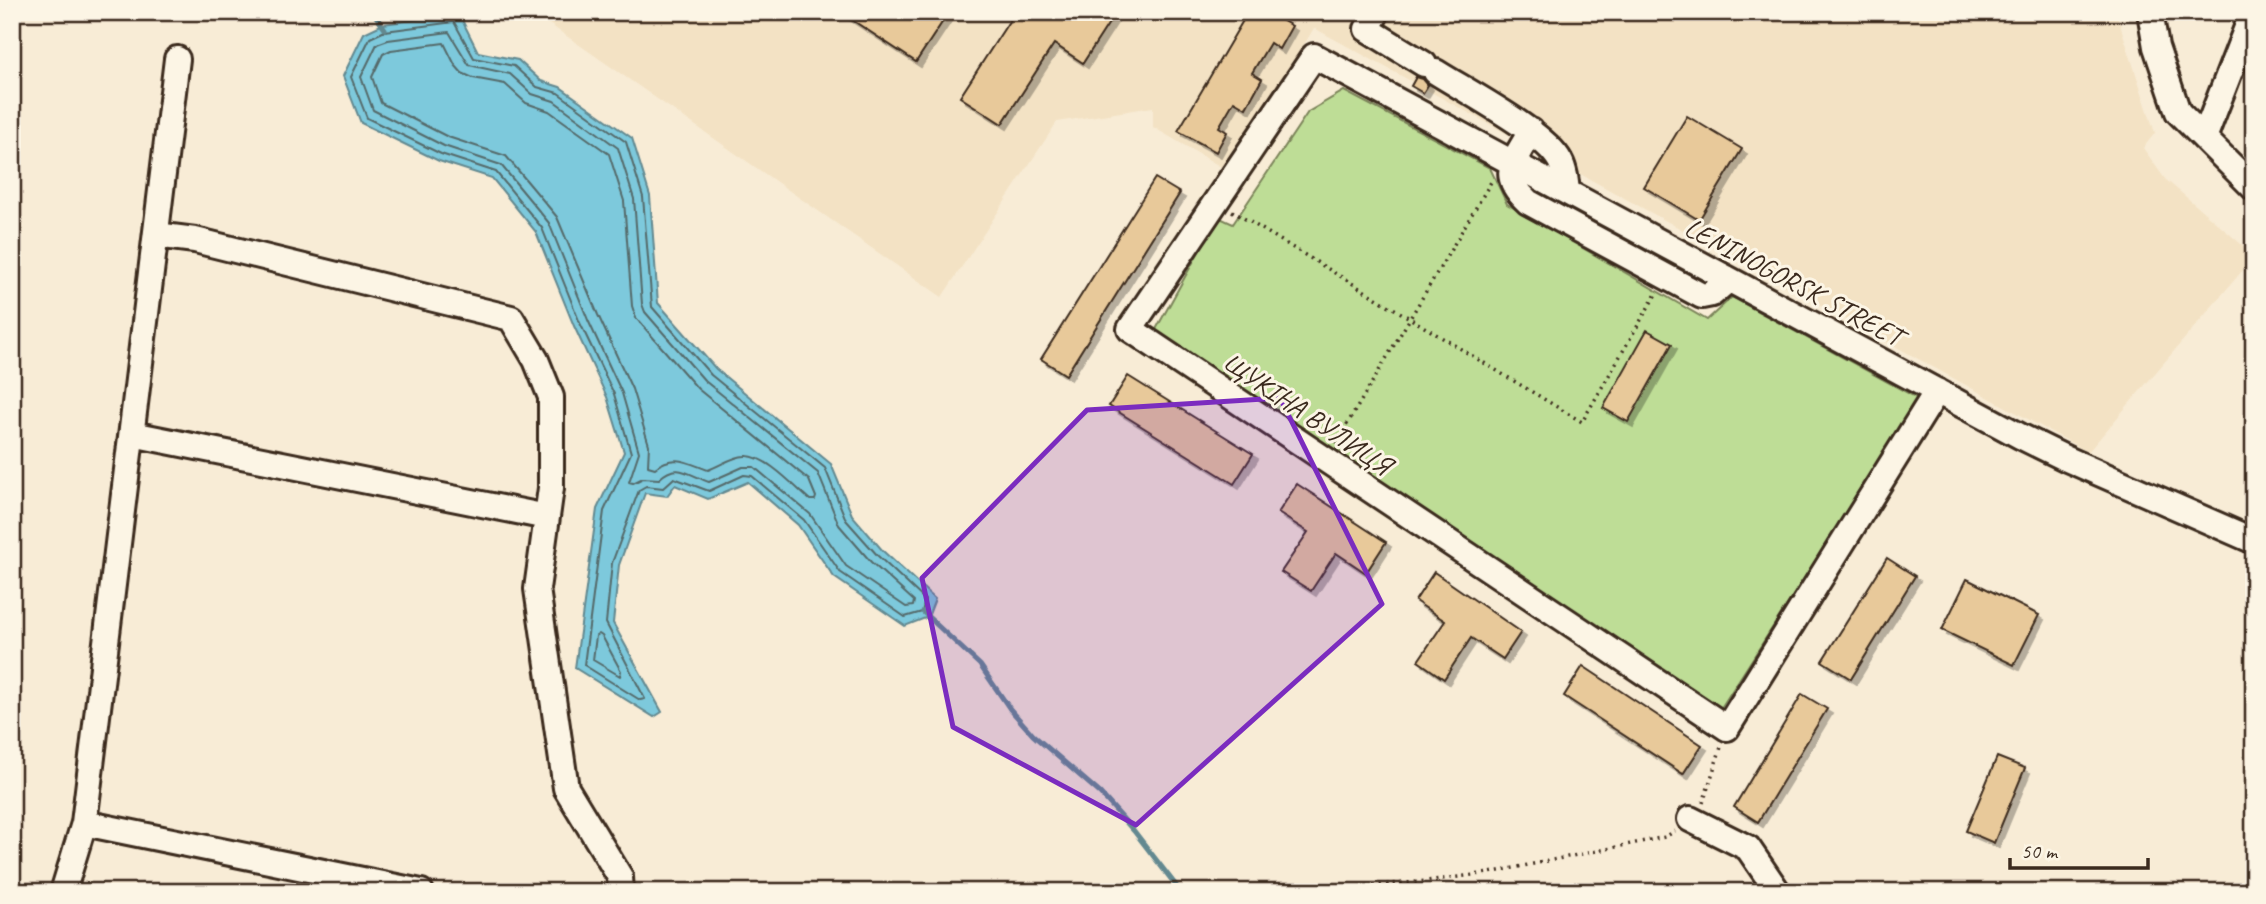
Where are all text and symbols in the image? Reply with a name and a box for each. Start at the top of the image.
street label: LENINOGORSK STREET [1679,209,1915,357]
street label: ЩУКІНА ВУЛИЦЯ [1217,345,1402,485]
scale bar [2010,827,2149,871]
text: 50 m [2021,838,2059,864]

